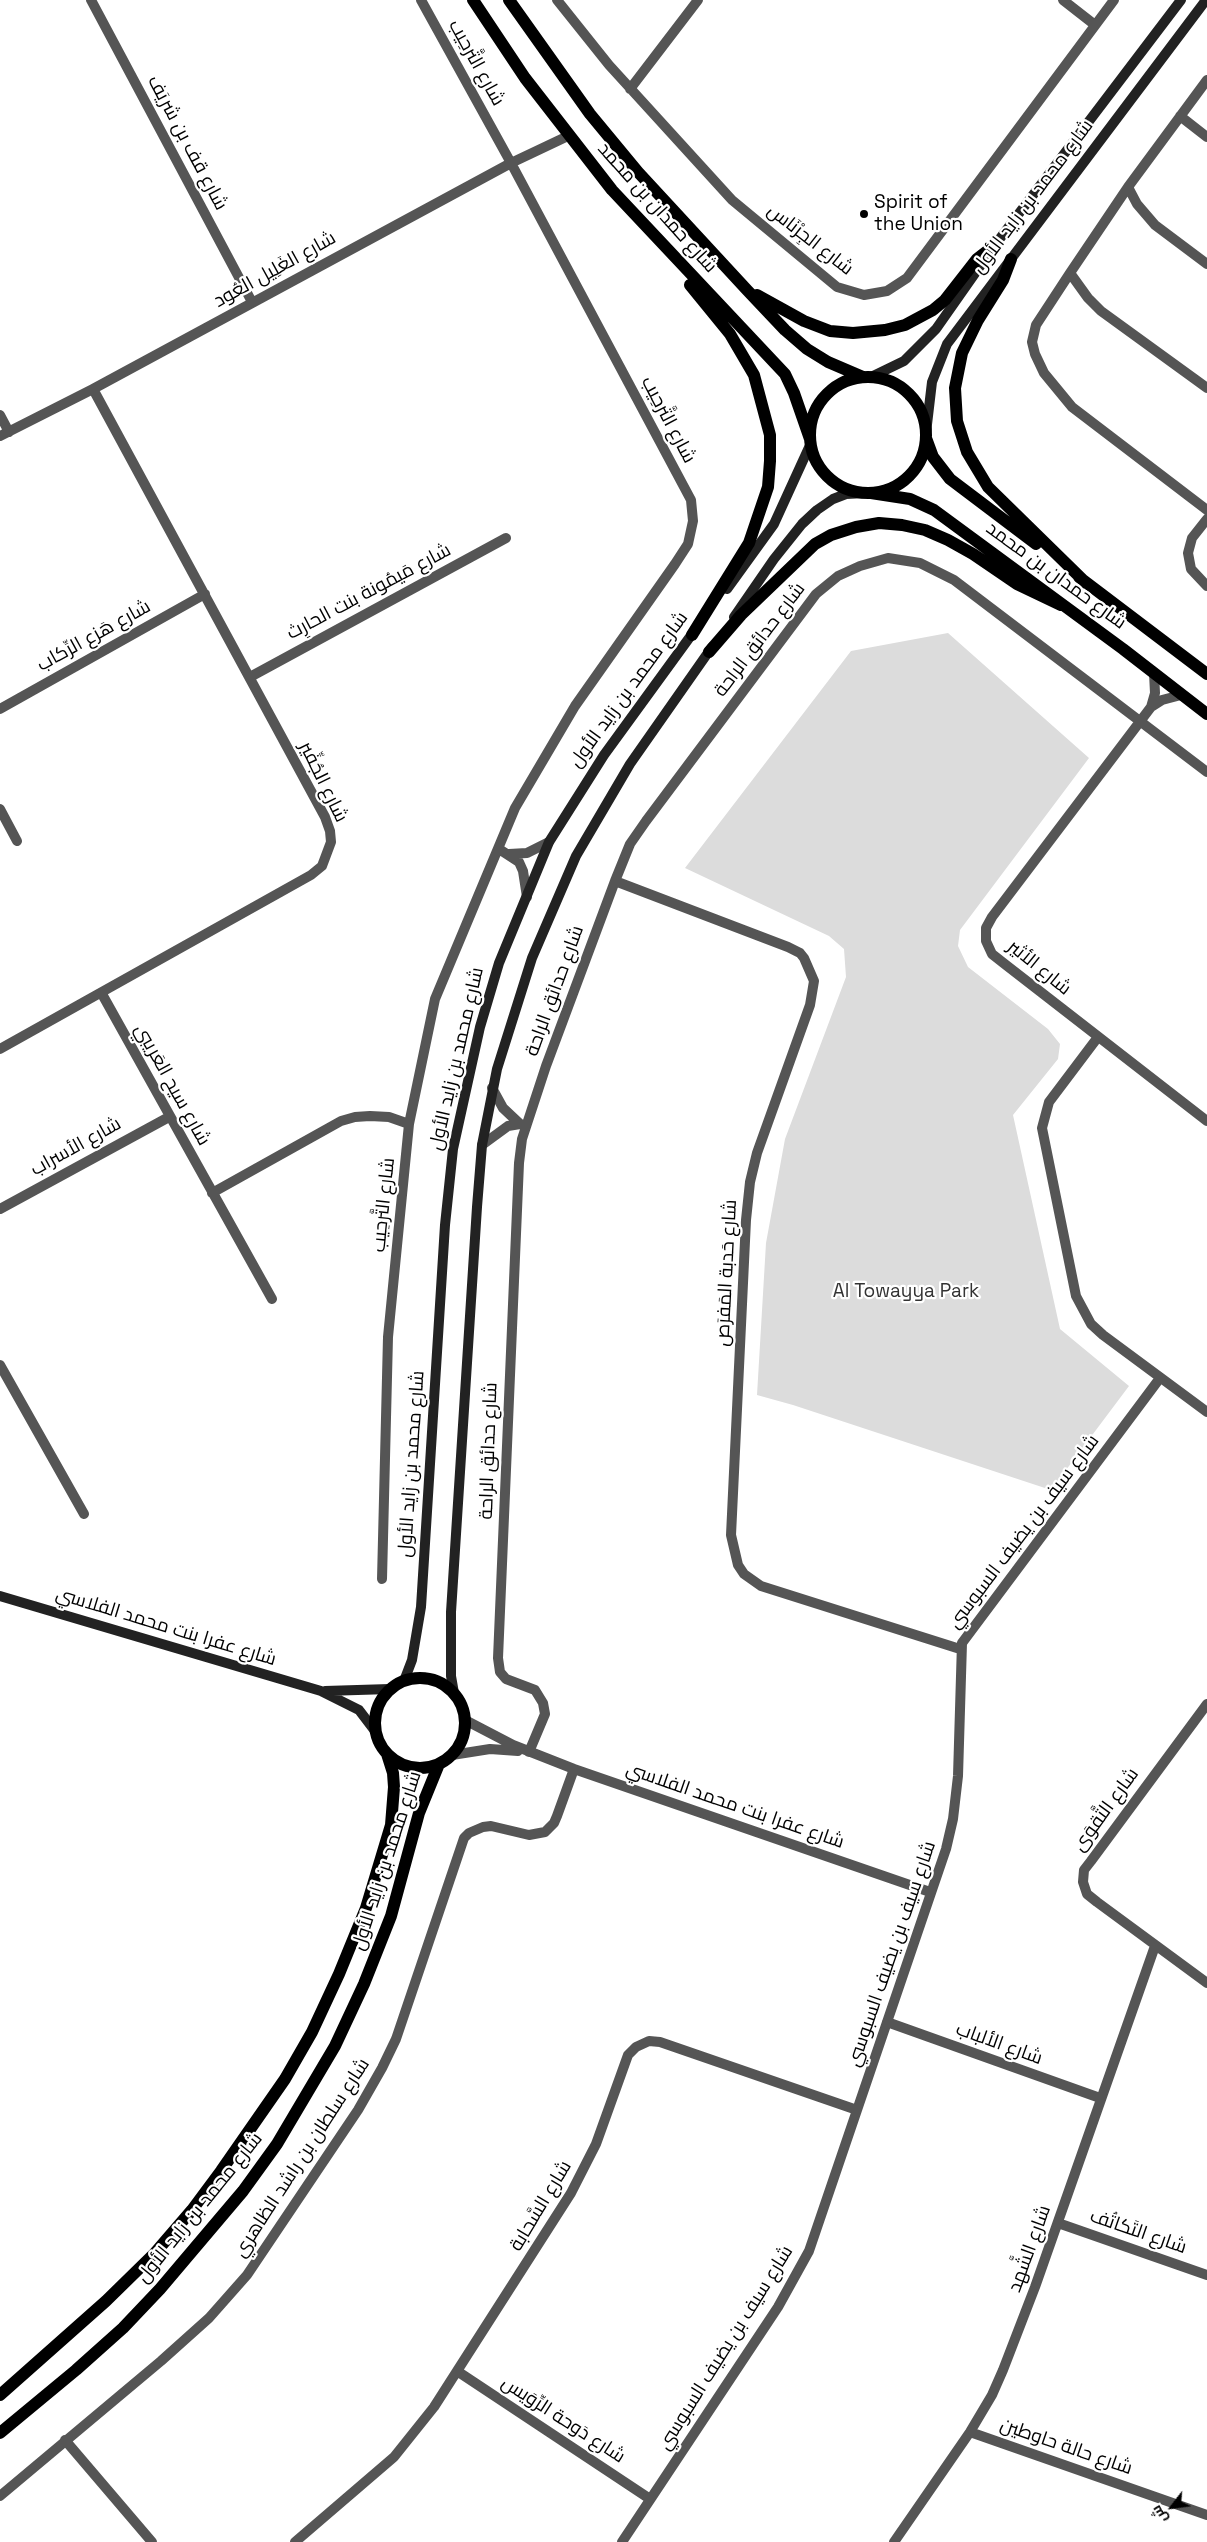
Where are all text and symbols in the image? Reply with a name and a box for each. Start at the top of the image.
street label: شارع التَّرحِيب [443,16,509,110]
street label: شارع قف بن شريَف [142,72,232,214]
street label: شارع محمد بن زايد الأول [968,115,1098,279]
street label: شارع حمدان بن محمد [592,138,722,278]
place label: Spirit of the Union [874,192,963,236]
street label: شارع الجِرْنَاس [762,199,858,281]
marker: Spirit of the Union [858,208,870,220]
street label: شارع الغَلِيل العُود [210,227,340,313]
street label: شارع التَّرحِيب [636,373,700,467]
street label: شارع حمدان بن محمد [981,517,1131,635]
street label: شارع مَيمُونة بنت الحارِث [283,539,455,645]
street label: شارع حدائق الراحة [710,578,810,702]
street label: شارع هَزع الرِّكاب [33,595,155,677]
street label: شارع محمد بن زايد الأول [565,608,693,772]
street label: شارع الجُفِّير [294,738,352,826]
street label: شارع حدائق الراحة [521,923,589,1059]
street label: شارع الأثير [1003,935,1075,1001]
street label: شارع محمد بن زايد الأول [425,965,489,1153]
street label: شارع سيح العَريبي [129,1020,215,1150]
street label: شارع الأسراب [27,1113,125,1181]
street label: شارع التَّرحِيب [368,1157,400,1253]
street label: شارع حَدبة المَفرَص [712,1199,742,1347]
park label: Al Towayya Park [833,1281,979,1303]
street label: شارع محمد بن زايد الأول [394,1370,430,1558]
street label: شارع حدائق الراحة [475,1382,503,1520]
street label: شارع سيف بن يضيف السبوسي [944,1431,1104,1633]
street label: شارع عفرا بنت محمد الفلاسي [53,1583,279,1671]
street label: شارع عفرا بنت محمد الفلاسي [623,1758,847,1854]
street label: شارع التَّقوَى [1068,1764,1144,1856]
street label: شارع محمد بن زايد الأول [347,1769,427,1953]
street label: شارع سيف بن يضيف السبوسي [843,1838,941,2070]
street label: شارع الألباب [953,2018,1045,2070]
street label: شارع سلطان بن راشد الظاهري [229,2054,375,2262]
street label: شارع محمد بن زايد الأول [132,2128,268,2288]
street label: شارع السَّحابة [505,2157,577,2255]
street label: شارع الشَّهد [1004,2202,1056,2296]
street label: شارع التَكاتُف [1087,2205,1189,2259]
street label: شارع سيف بن يضيف السبوسي [654,2242,798,2454]
street label: شارع دَوحة الرِّوَيس [497,2372,629,2468]
street label: شارع حالة حاوطين [997,2414,1135,2480]
north arrow [1147,2482,1197,2532]
text: ش [1147,2502,1171,2527]

